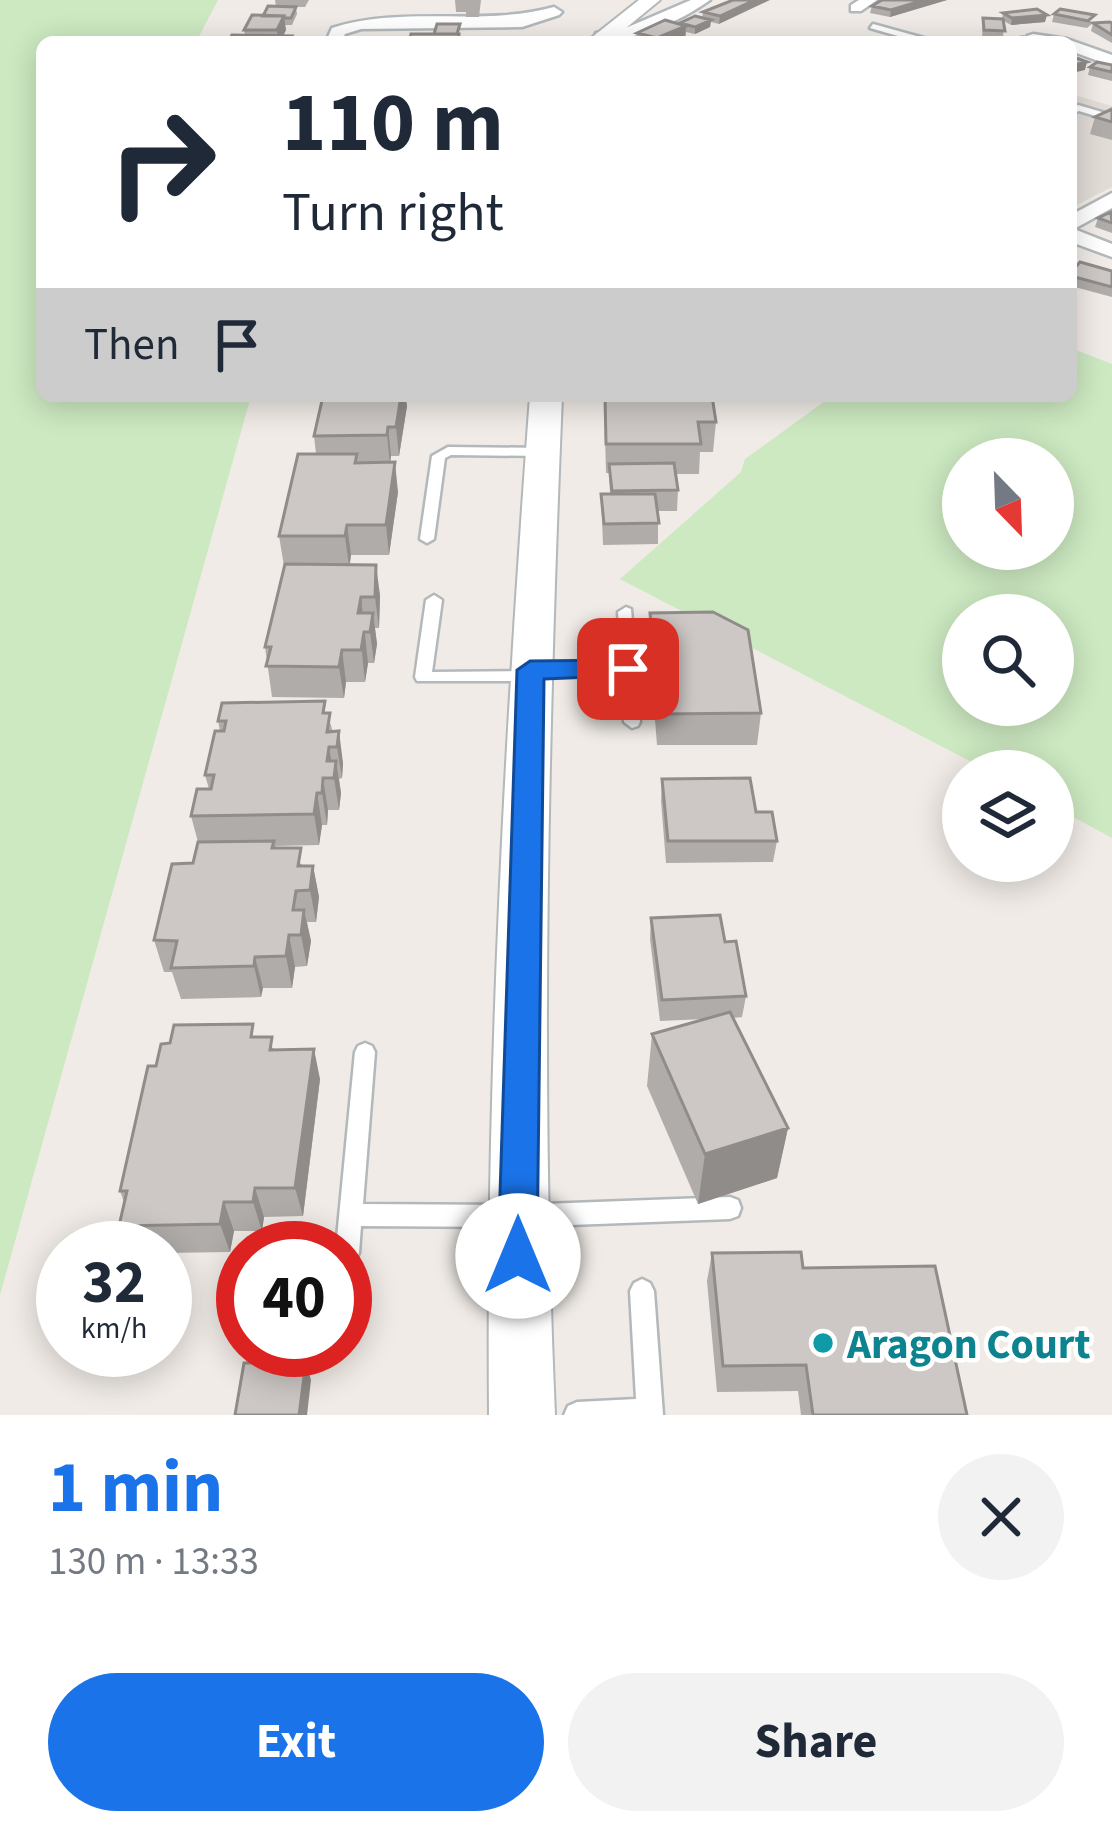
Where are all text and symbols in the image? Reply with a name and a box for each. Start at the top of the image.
text: 110 m [282,64,504,184]
icon: right [84,84,240,240]
text: Turn right [282,175,504,252]
icon: arrive [204,312,270,378]
text: Then [84,313,180,377]
north arrow [942,438,1074,570]
map controls [942,438,1074,882]
button: search [942,594,1074,726]
pin [577,618,679,720]
icon: arrive [595,636,661,702]
button: layers [942,750,1074,882]
position arrow [455,1193,581,1319]
speed limit sign: 40 [216,1221,372,1377]
text: 32 [82,1241,146,1326]
text: km/h [81,1307,147,1350]
place label: Aragon Court [846,1315,1091,1375]
marker: Aragon Court [810,1330,836,1356]
text: 1 min [48,1437,223,1540]
button: close [938,1454,1064,1580]
text: 130 m · 13:33 [48,1534,259,1590]
button: Exit [48,1673,544,1811]
button: Share [568,1673,1064,1811]

